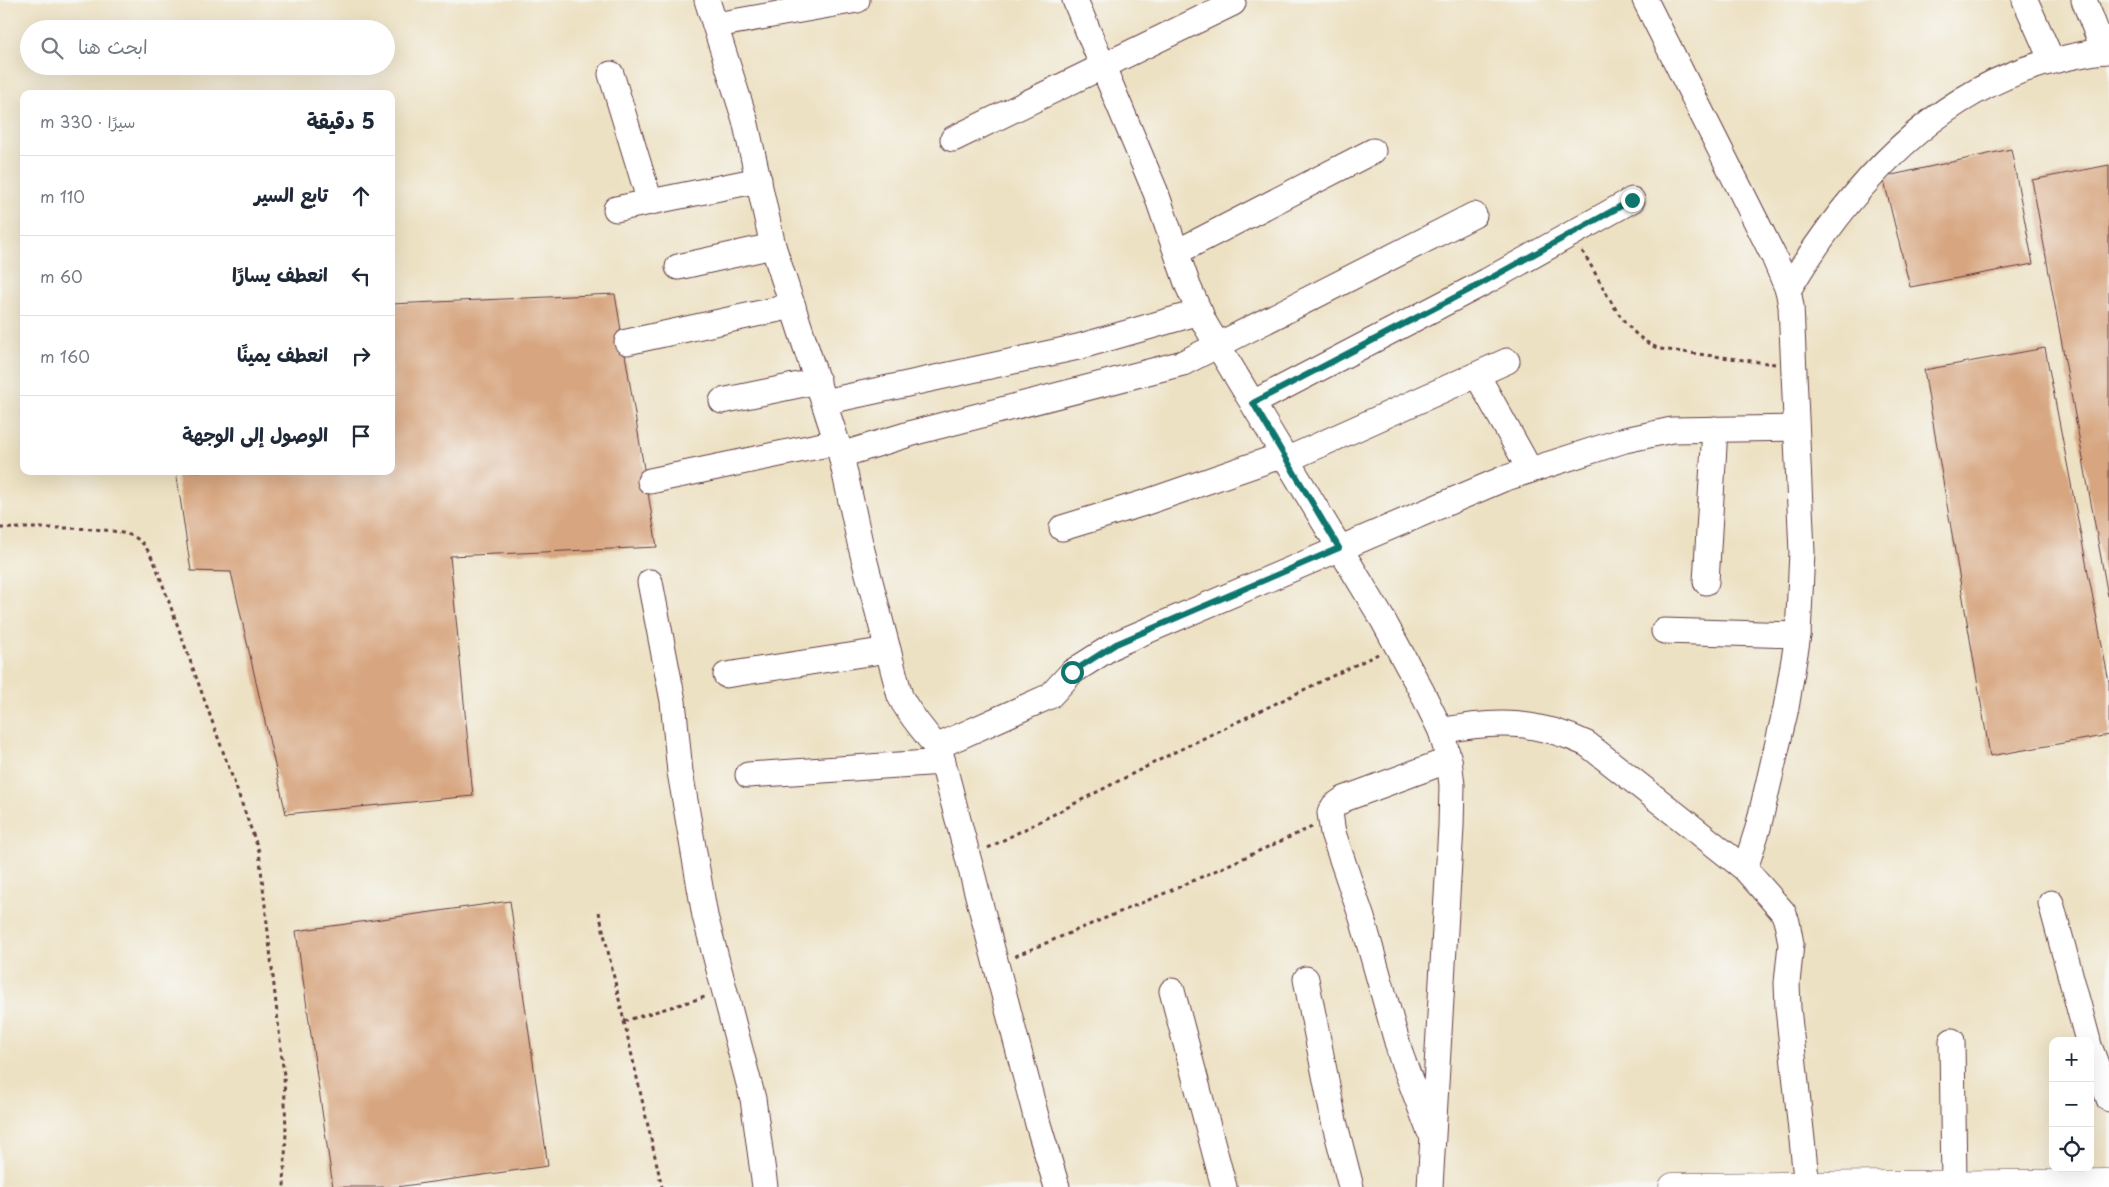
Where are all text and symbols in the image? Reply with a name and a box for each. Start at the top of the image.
search box [20,20,395,75]
text: ابحث هنا [78,32,148,60]
icon: search [38,34,66,62]
text: 5 دقيقة [306,104,375,136]
text: سيرًا · 330 m [40,109,135,133]
text: تابع السير [254,180,328,208]
icon: ahead [347,182,375,210]
text: 110 m [40,184,85,208]
route end [1621,189,1644,212]
text: انعطف يسارًا [232,260,328,288]
icon: left [347,262,375,290]
text: 60 m [40,264,83,288]
text: انعطف يمينًا [237,340,328,368]
icon: right [347,342,375,370]
text: 160 m [40,344,90,368]
text: الوصول إلى الوجهة [182,420,328,448]
icon: arrive [347,422,375,450]
route start [1061,661,1084,684]
map controls [2049,1037,2094,1172]
button: + [2049,1037,2094,1082]
button: − [2049,1082,2094,1127]
button: locate [2049,1127,2094,1172]

